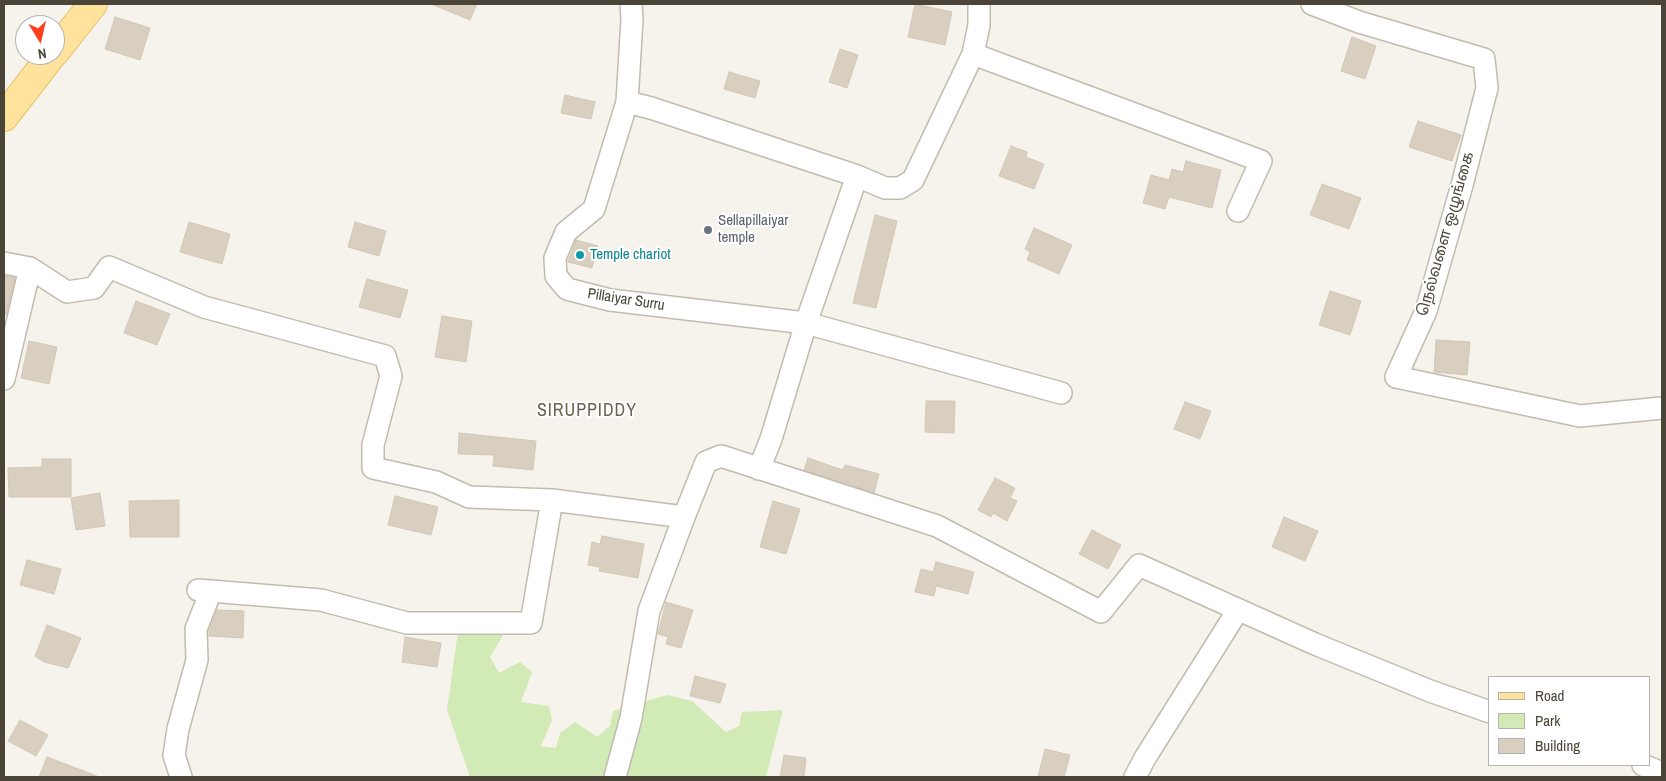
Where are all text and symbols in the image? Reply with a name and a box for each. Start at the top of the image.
north arrow [15,15,65,65]
text: N [37,44,48,63]
street label: நெல்வளை ஒழுங்கை [1414,150,1478,318]
place label: Sellapillaiyar temple [718,212,788,247]
marker: Sellapillaiyar temple [702,224,714,236]
place label: Temple chariot [590,246,671,264]
marker: Temple chariot [574,249,586,261]
street label: Pillaiyar Surru [586,285,666,315]
district label: SIRUPPIDDY [536,400,638,422]
legend [1488,676,1651,766]
text: Road [1535,685,1564,706]
text: Park [1535,710,1560,731]
text: Building [1535,735,1580,756]

